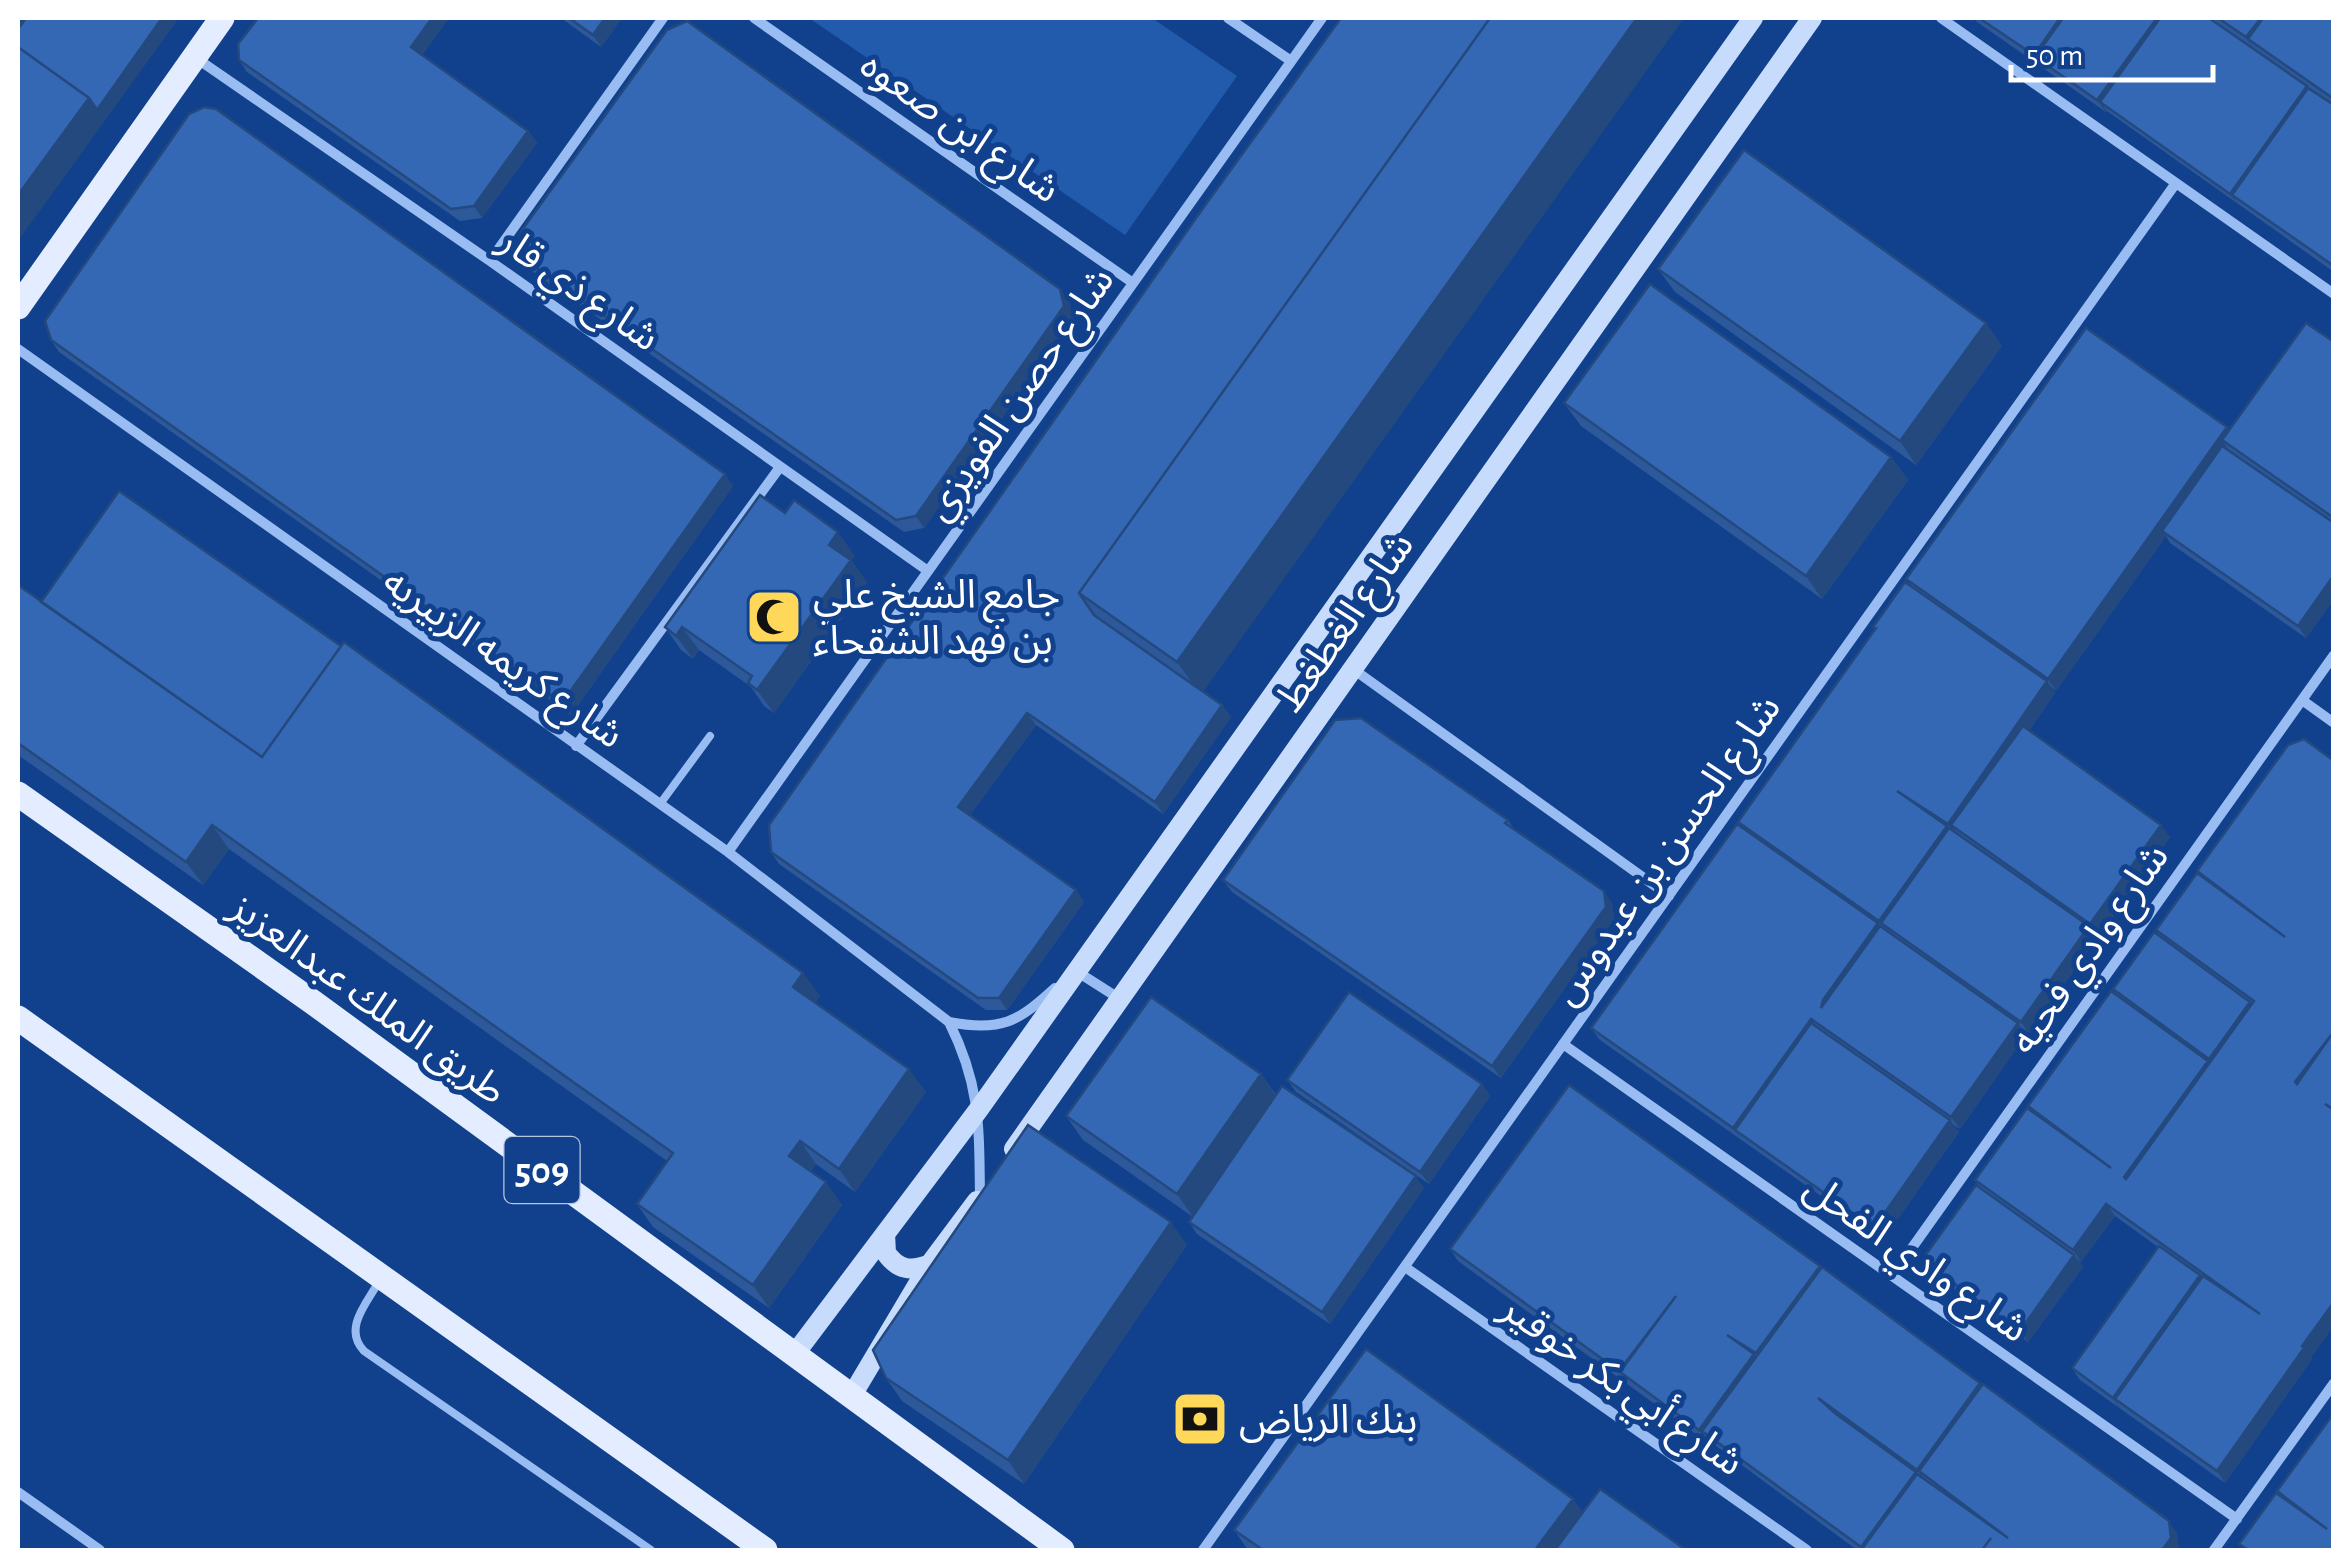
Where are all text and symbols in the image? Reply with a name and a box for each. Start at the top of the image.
scale bar [2011,20,2214,82]
text: 50 m [2026,41,2083,71]
street label: شارع ابن صعوه [848,45,1067,217]
street label: شارع ذي قار [486,220,666,367]
street label: شارع حصن الفويزي [918,260,1129,533]
street label: شارع الغطغط [1270,526,1428,723]
street label: شارع كريمه الزبيريه [371,561,630,763]
place label: جامع الشيخ علي بن فهد الشقحاء [813,576,1060,663]
mosque icon: جامع الشيخ علي بن فهد الشقحاء [744,587,804,647]
street label: شارع الحسن بن عبدوس [1545,688,1795,1017]
street label: شارع وادي فحيه [2003,837,2184,1067]
street label: طريق الملك عبدالعزيز [220,886,513,1115]
road number: 509 [504,1137,580,1203]
street label: شارع وادي الفحل [1792,1167,2035,1358]
street label: شارع أبي بكر خوقير [1487,1282,1754,1491]
bank icon: بنك الرياض [1170,1389,1230,1449]
place label: بنك الرياض [1239,1401,1417,1443]

